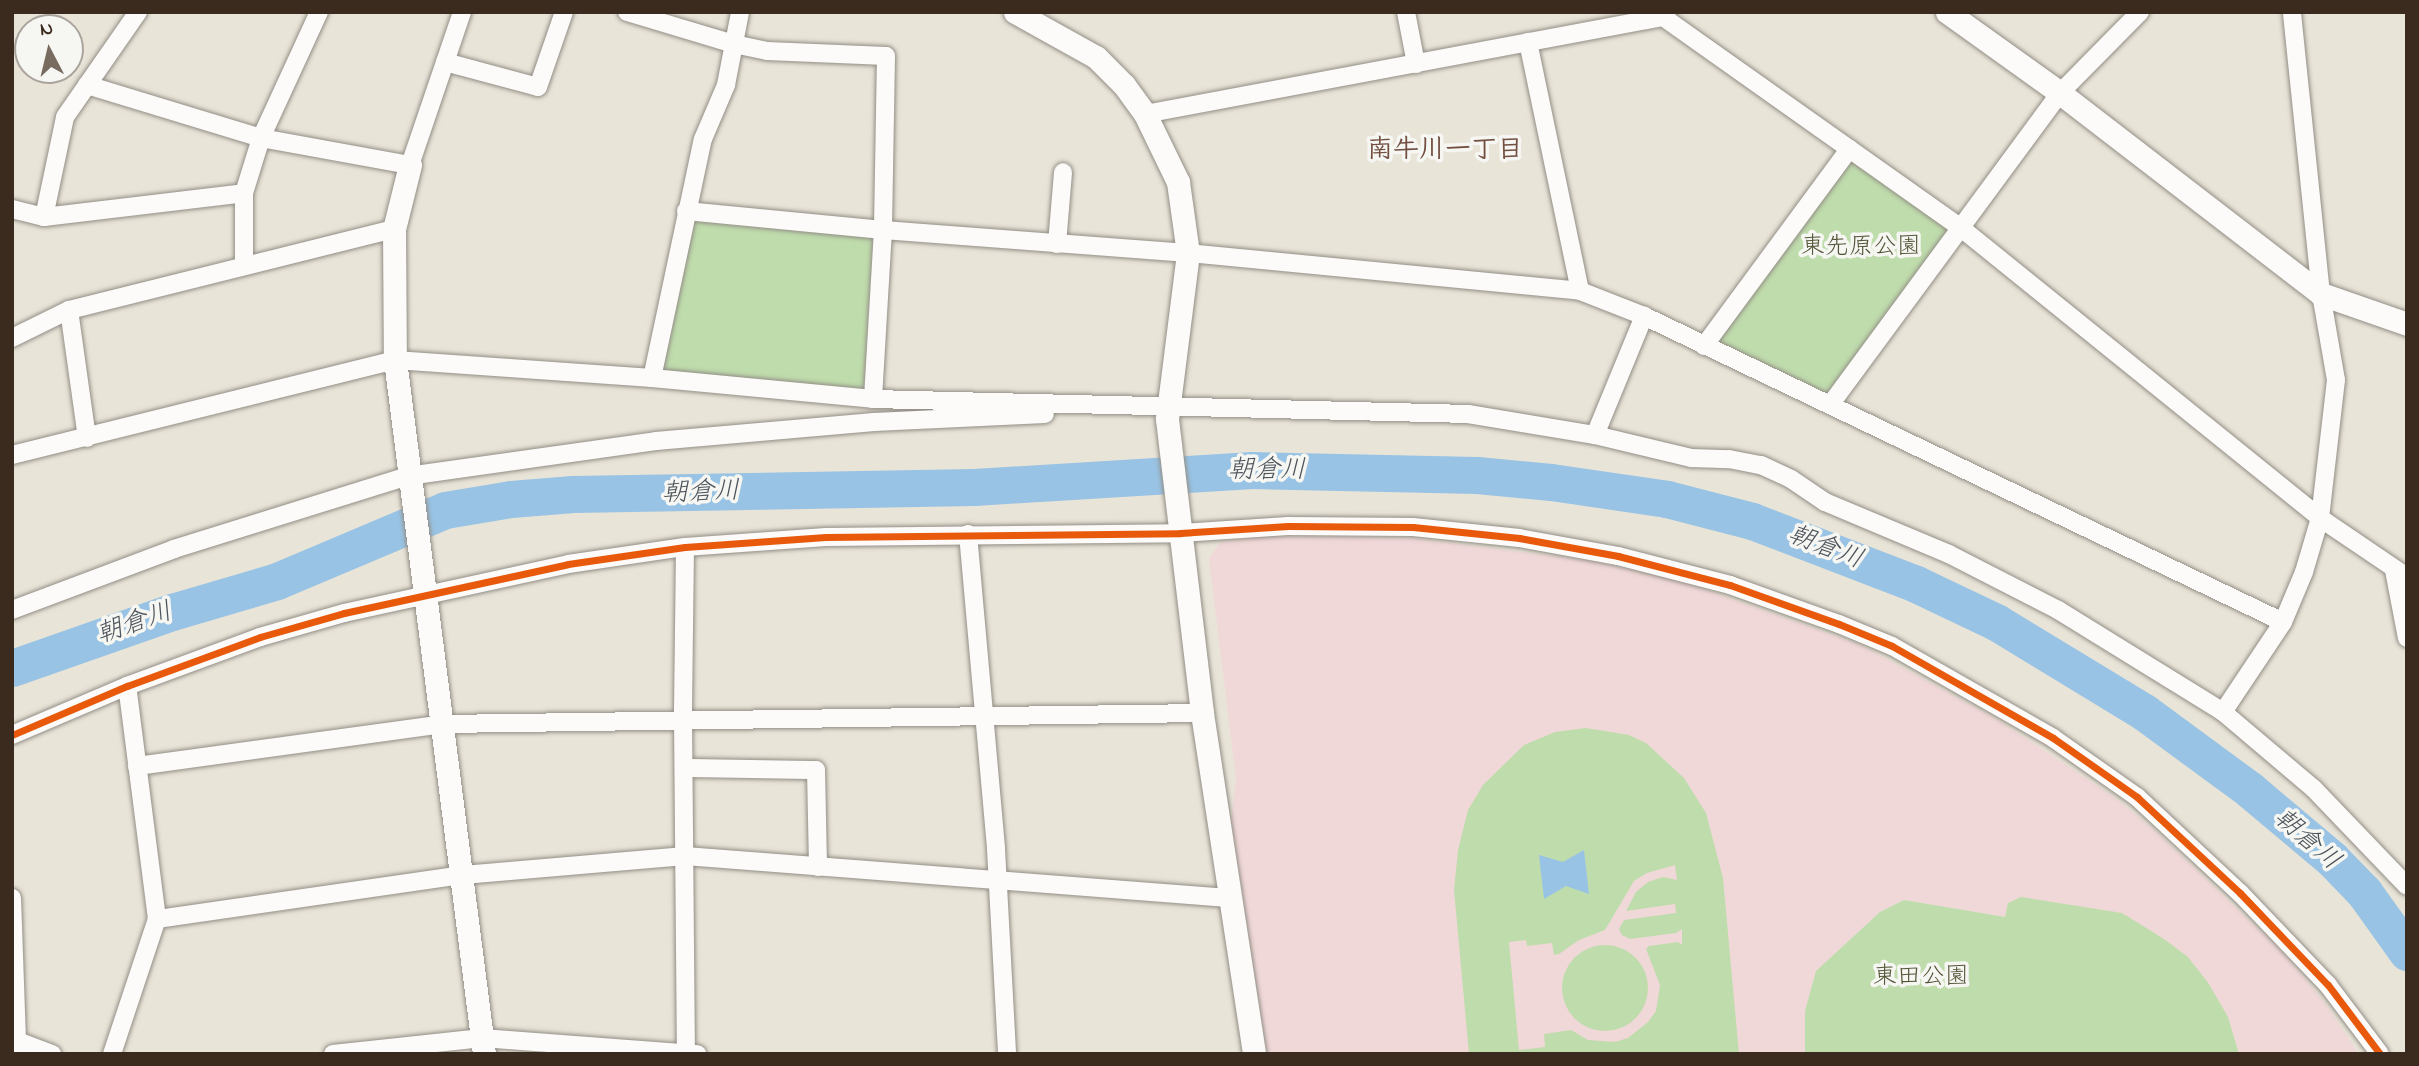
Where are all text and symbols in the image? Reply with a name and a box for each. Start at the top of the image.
north arrow [14,14,84,84]
text: N [39,15,55,44]
district label: 南牛川一丁目 [1367,136,1523,168]
park label: 東先原公園 [1801,234,1921,262]
water label: 朝倉川 [1228,456,1306,488]
water label: 朝倉川 [661,477,741,511]
water label: 朝倉川 [1783,520,1867,578]
water label: 朝倉川 [93,598,177,652]
water label: 朝倉川 [2266,804,2346,878]
park label: 東田公園 [1873,964,1969,992]

